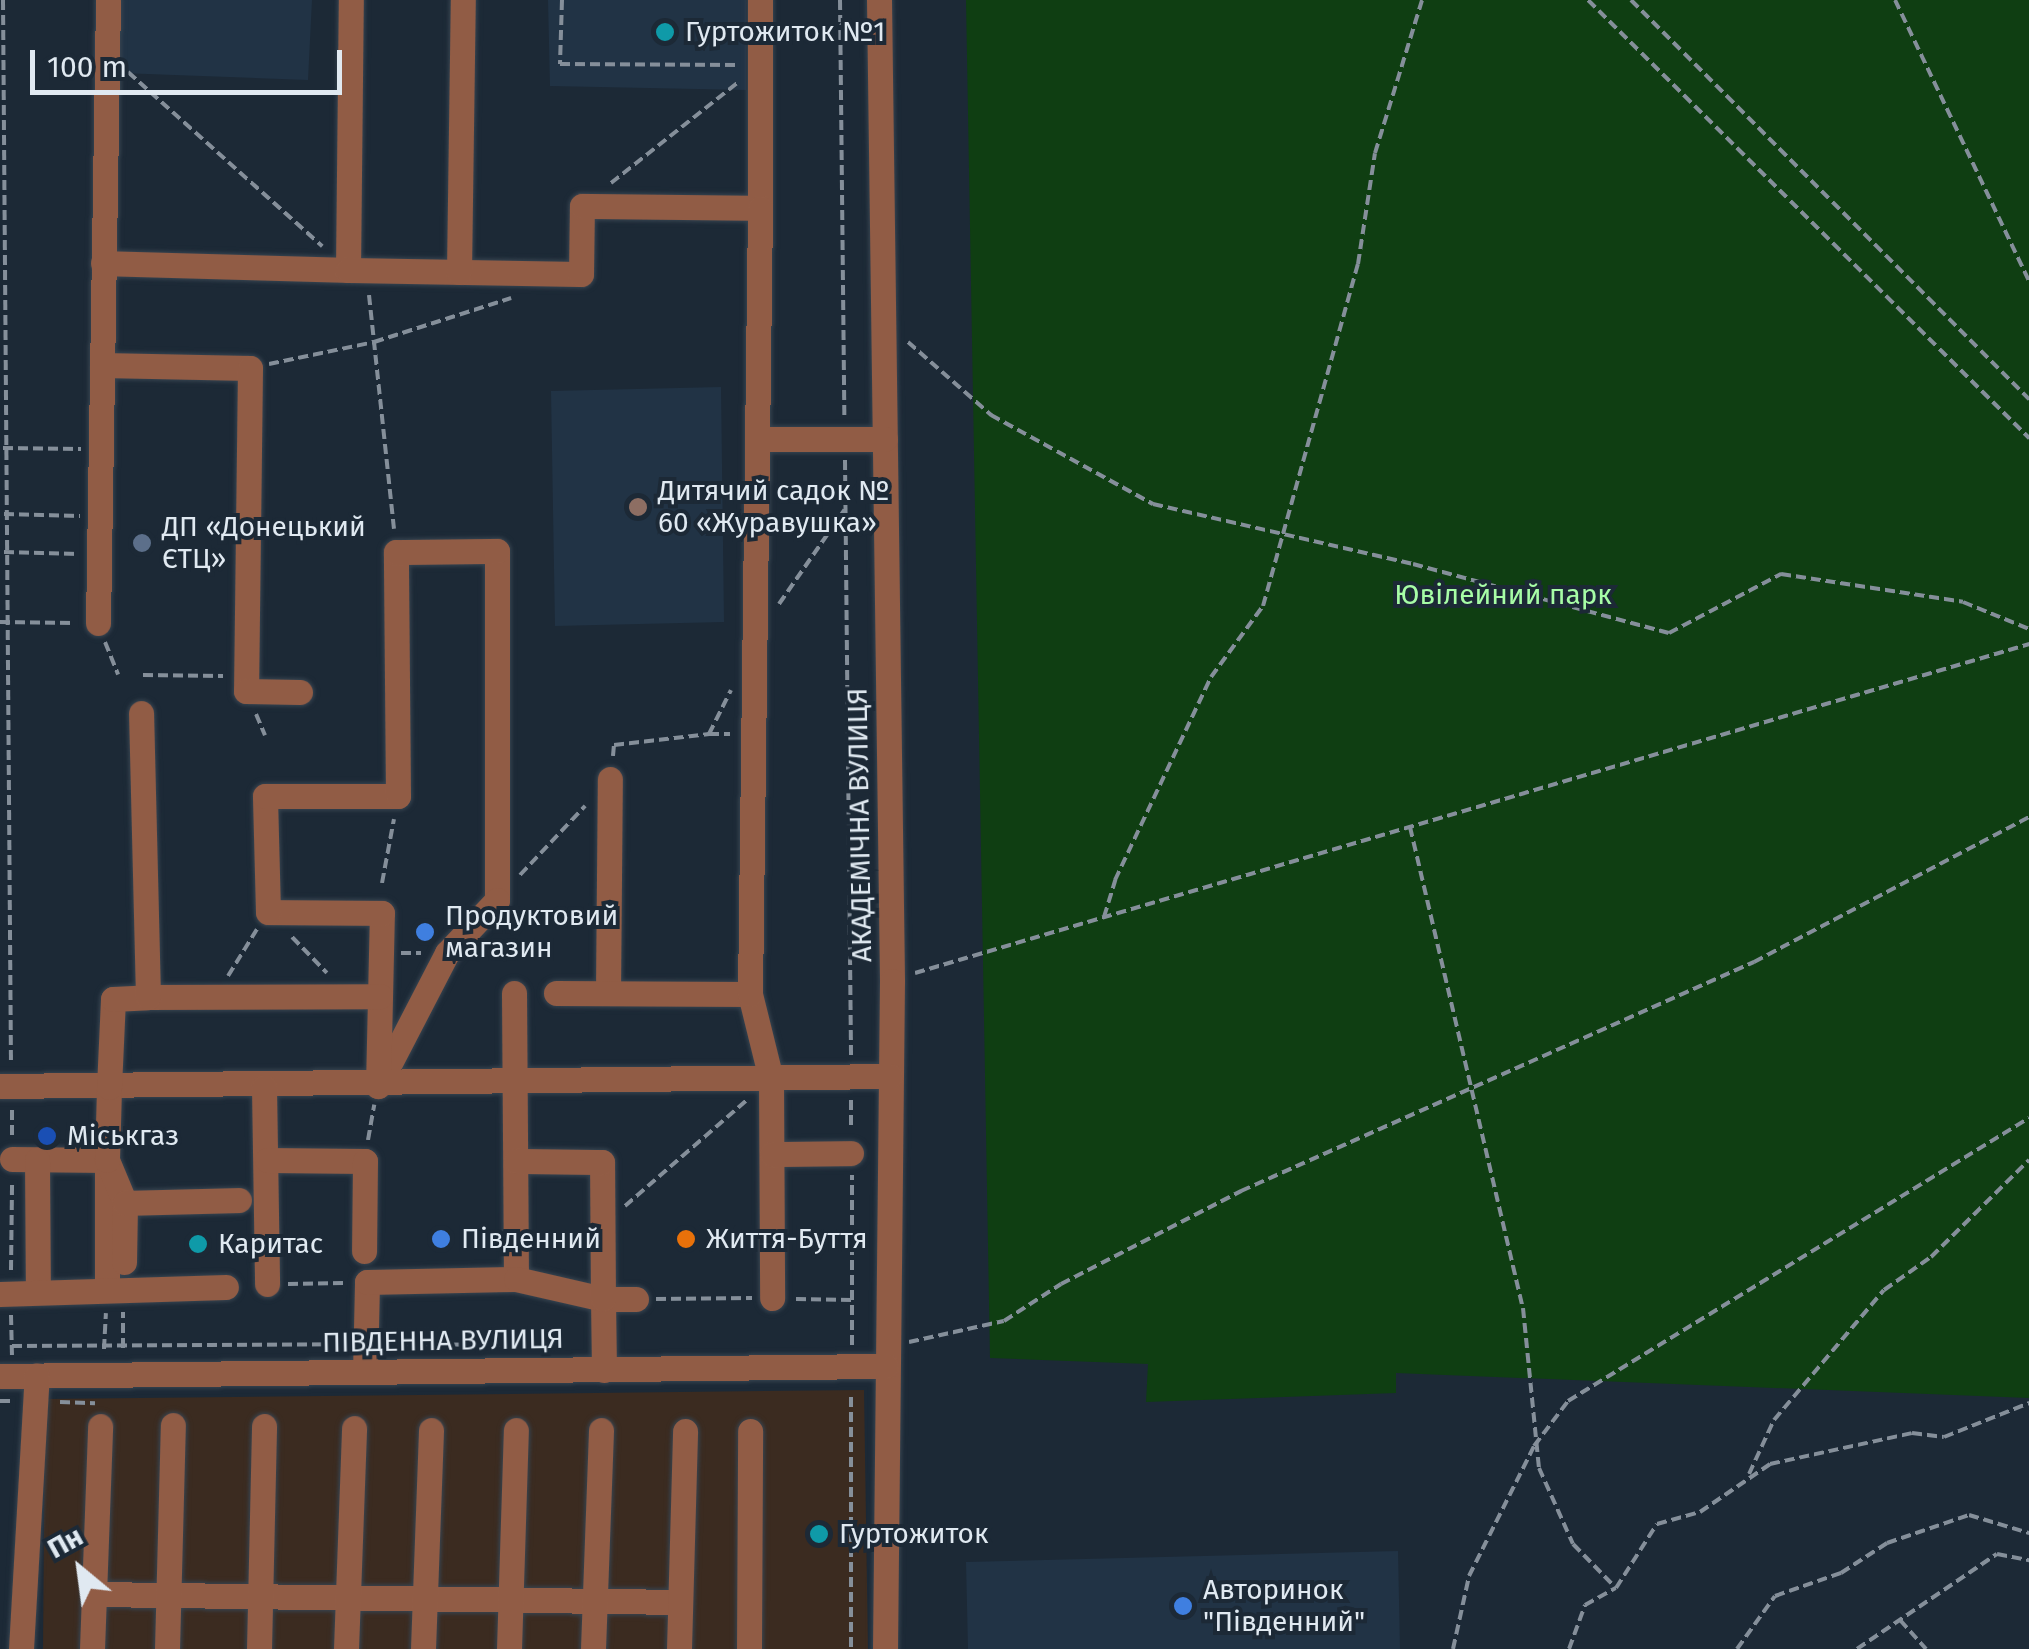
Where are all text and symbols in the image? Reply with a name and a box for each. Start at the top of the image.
place label: Гуртожиток №1 [685,15,885,49]
marker: Гуртожиток №1 [654,21,676,43]
scale bar [35,30,348,92]
text: 100 m [47,49,127,85]
place label: Дитячий садок № 60 «Журавушка» [658,474,890,540]
marker: Дитячий садок № 60 «Журавушка» [627,496,649,518]
place label: ДП «Донецький ЄТЦ» [162,510,366,576]
marker: ДП «Донецький ЄТЦ» [131,532,153,554]
park label: Ювілейний парк [1394,578,1612,612]
street label: АКАДЕМІЧНА ВУЛИЦЯ [841,688,879,962]
place label: Продуктовий магазин [445,899,618,965]
marker: Продуктовий магазин [414,921,436,943]
place label: Міськгаз [67,1119,179,1153]
marker: Міськгаз [36,1125,58,1147]
place label: Південний [461,1222,601,1256]
place label: Життя-Буття [706,1222,868,1256]
place label: Каритас [218,1227,323,1261]
marker: Південний [430,1228,452,1250]
marker: Життя-Буття [675,1228,697,1250]
marker: Каритас [187,1233,209,1255]
street label: ПІВДЕННА ВУЛИЦЯ [322,1322,564,1360]
place label: Гуртожиток [839,1517,988,1551]
north arrow [30,1519,130,1619]
text: Пн [42,1519,89,1565]
marker: Гуртожиток [808,1523,830,1545]
place label: Авторинок "Південний" [1203,1573,1365,1639]
marker: Авторинок "Південний" [1172,1595,1194,1617]

